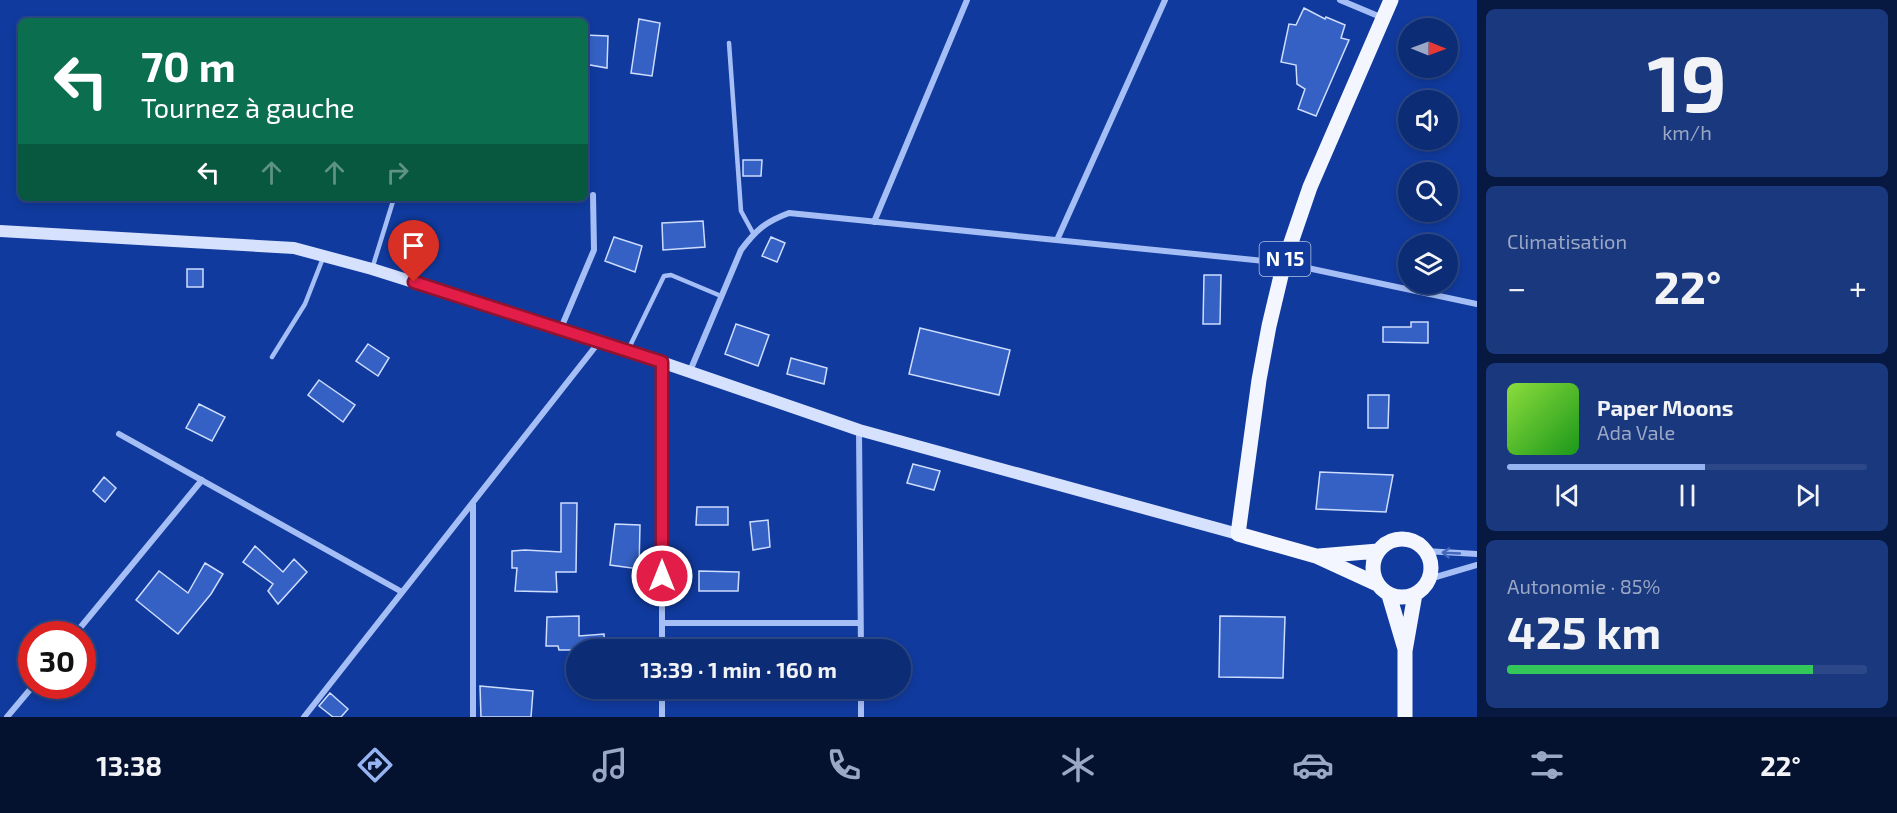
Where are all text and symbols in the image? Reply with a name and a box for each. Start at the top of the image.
north arrow [1398,18,1458,78]
map controls [1398,18,1458,294]
text: 19 [1647,34,1727,128]
text: 70 m [141,40,236,90]
icon: left [42,42,120,120]
button: sound [1398,90,1458,150]
text: Tournez à gauche [141,91,355,123]
text: km/h [1662,120,1712,144]
icon: left [192,156,225,189]
icon: ahead [255,156,288,189]
icon: ahead [318,156,351,189]
icon: right [381,156,414,189]
button: search [1398,162,1458,222]
pin [388,220,439,282]
icon: arrive [397,229,430,262]
text: Climatisation [1507,229,1627,253]
button: layers [1398,234,1458,294]
road number: N 15 [1260,242,1310,276]
text: 22° [1654,259,1721,313]
text: − [1507,267,1526,307]
text: + [1849,267,1867,307]
text: Paper Moons [1597,394,1733,420]
text: Ada Vale [1597,420,1675,444]
icon: previous [1551,479,1584,512]
icon: pause [1671,479,1704,512]
icon: next [1791,479,1824,512]
position arrow [630,544,694,608]
one-way arrow [1442,547,1462,558]
text: Autonomie · 85% [1507,574,1660,598]
text: 425 km [1507,604,1661,658]
speed limit sign: 30 [18,621,96,699]
text: 13:39 · 1 min · 160 m [640,656,837,682]
icon: directions [354,744,396,786]
icon: music [589,744,631,786]
icon: phone [823,744,865,786]
icon: climate [1057,744,1099,786]
icon: car [1292,744,1334,786]
icon: filters [1526,744,1568,786]
text: 13:38 [96,749,162,781]
text: 22° [1760,749,1801,781]

